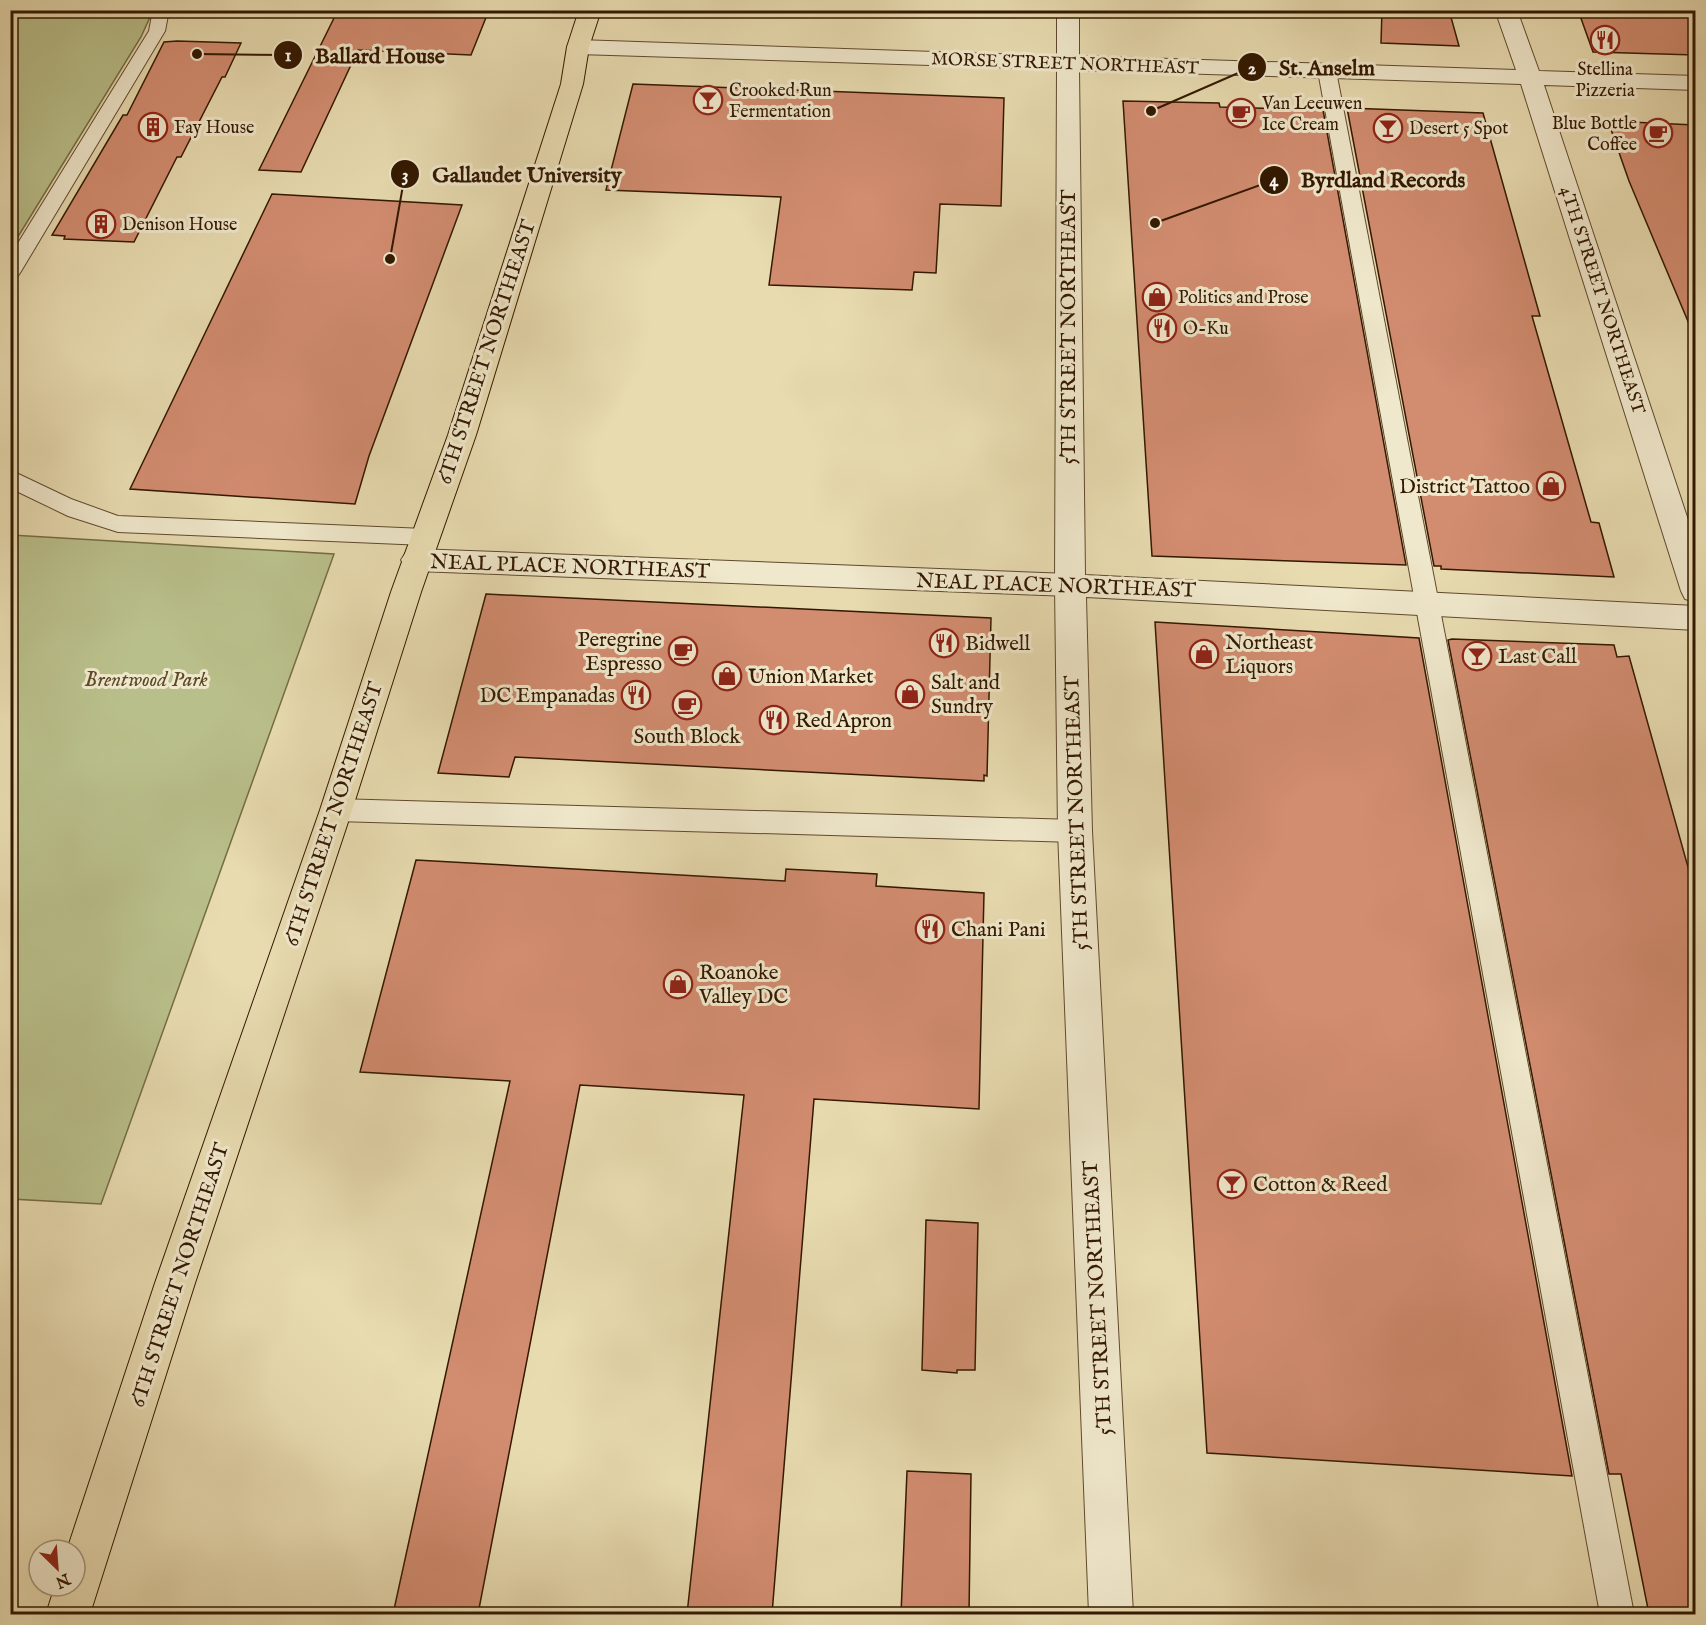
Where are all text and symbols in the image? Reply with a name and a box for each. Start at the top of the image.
restaurant icon: Stellina Pizzeria [1589,24,1621,56]
callout: Ballard House [273,35,457,75]
text: Ballard House [315,43,445,71]
text: 1 [285,45,292,68]
callout: St. Anselm [1237,47,1387,87]
street label: MORSE STREET NORTHEAST [931,48,1199,81]
text: St. Anselm [1279,55,1375,83]
text: 2 [1248,58,1257,81]
place label: Stellina Pizzeria [1575,59,1635,103]
place label: Crooked Run Fermentation [729,80,832,124]
bar icon: Crooked Run Fermentation [692,84,724,116]
place label: Van Leeuwen Ice Cream [1261,93,1363,137]
cafe icon: Van Leeuwen Ice Cream [1225,97,1257,129]
building icon: Fay House [137,111,169,143]
bar icon: Desert 5 Spot [1372,112,1404,144]
place label: Blue Bottle Coffee [1552,113,1637,157]
place label: Fay House [174,117,254,140]
cafe icon: Blue Bottle Coffee [1642,117,1674,149]
place label: Desert 5 Spot [1409,118,1508,141]
callout: Gallaudet University [390,154,634,194]
callout: Byrdland Records [1259,160,1477,200]
text: Gallaudet University [432,162,623,190]
text: 3 [402,165,408,188]
text: Byrdland Records [1301,167,1466,195]
text: 4 [1270,170,1280,193]
street label: 4TH STREET NORTHEAST [1554,184,1649,417]
street label: 5TH STREET NORTHEAST [1056,189,1083,465]
building icon: Denison House [85,208,117,240]
place label: Denison House [122,214,237,237]
street label: 6TH STREET NORTHEAST [432,216,543,488]
shop icon: Politics and Prose [1141,281,1173,313]
place label: Politics and Prose [1178,287,1309,310]
restaurant icon: O-Ku [1146,312,1178,344]
place label: O-Ku [1183,318,1229,341]
shop icon: District Tattoo [1535,470,1567,502]
place label: District Tattoo [1399,474,1530,501]
street label: NEAL PLACE NORTHEAST [429,549,711,586]
street label: NEAL PLACE NORTHEAST [915,568,1197,605]
place label: Peregrine Espresso [578,627,662,678]
restaurant icon: Bidwell [928,627,960,659]
place label: Northeast Liquors [1225,630,1313,681]
place label: Bidwell [965,631,1031,658]
cafe icon: Peregrine Espresso [667,635,699,667]
shop icon: Northeast Liquors [1188,638,1220,670]
bar icon: Last Call [1461,640,1493,672]
place label: Last Call [1498,644,1577,671]
shop icon: Union Market [711,660,743,692]
place label: Union Market [748,664,873,691]
park label: Brentwood Park [84,667,208,694]
place label: Salt and Sundry [931,670,1001,721]
street label: 5TH STREET NORTHEAST [1059,674,1096,951]
street label: 6TH STREET NORTHEAST [279,678,390,950]
shop icon: Salt and Sundry [894,678,926,710]
restaurant icon: DC Empanadas [620,679,652,711]
place label: DC Empanadas [479,683,615,710]
cafe icon: South Block [671,689,703,721]
restaurant icon: Red Apron [758,704,790,736]
place label: Red Apron [795,708,892,735]
place label: South Block [634,724,741,751]
restaurant icon: Chani Pani [914,913,946,945]
place label: Chani Pani [951,917,1046,944]
place label: Roanoke Valley DC [698,960,788,1011]
shop icon: Roanoke Valley DC [662,968,694,1000]
street label: 6TH STREET NORTHEAST [125,1139,236,1411]
street label: 5TH STREET NORTHEAST [1078,1159,1119,1436]
bar icon: Cotton & Reed [1216,1168,1248,1200]
place label: Cotton & Reed [1253,1172,1388,1199]
north arrow [27,1538,87,1598]
text: N [52,1567,74,1592]

